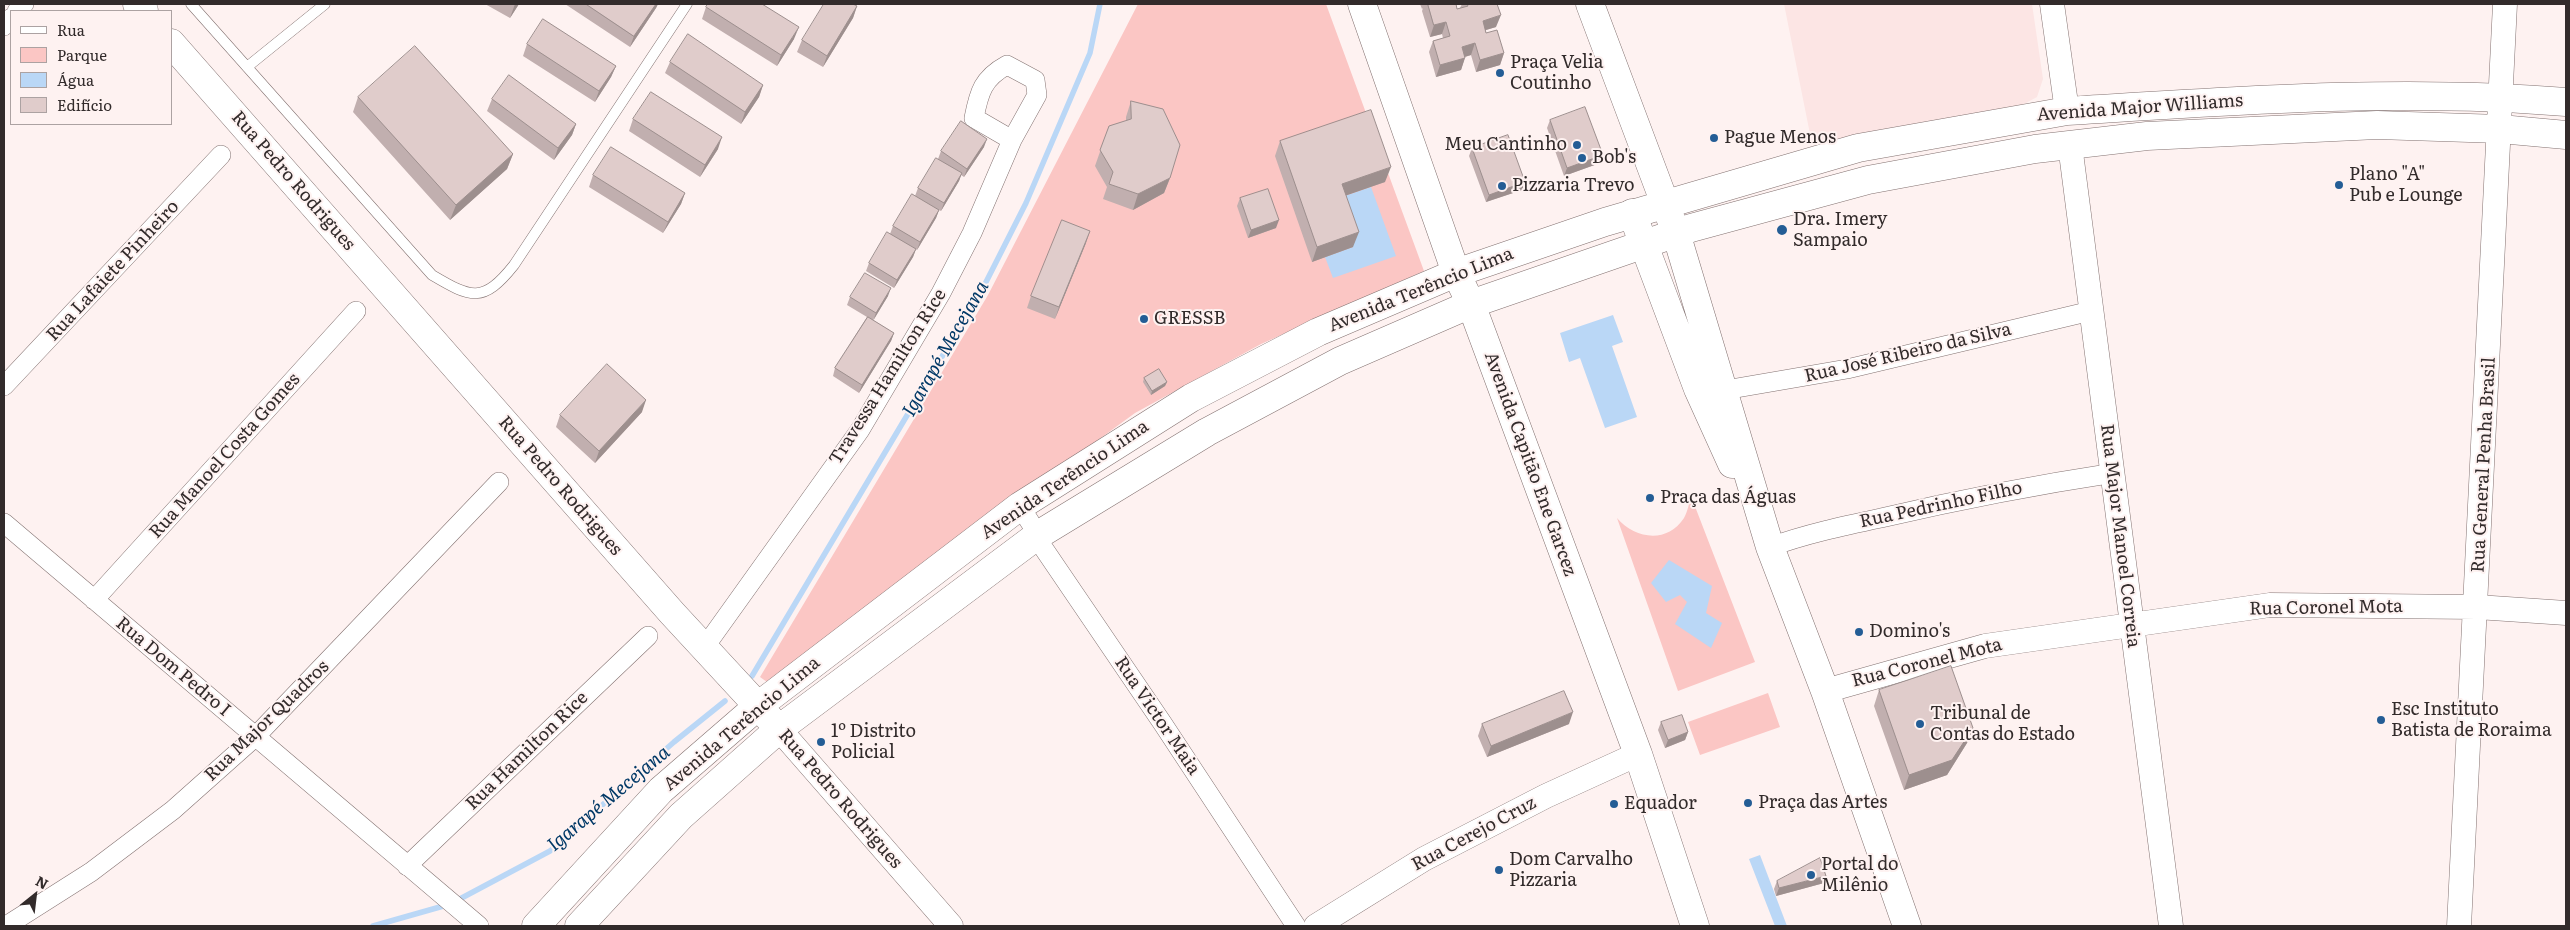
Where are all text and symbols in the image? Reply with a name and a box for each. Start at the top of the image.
legend [10,10,172,125]
text: Rua [57,18,85,41]
text: Parque [57,43,107,66]
place label: Praça Velia Coutinho [1510,52,1604,94]
marker: Praça Velia Coutinho [1494,67,1506,79]
text: Água [57,68,94,91]
street label: Avenida Major Williams [2036,90,2244,126]
text: Edifício [57,93,112,116]
street label: Rua Pedro Rodrigues [227,107,359,255]
place label: Pague Menos [1724,127,1836,149]
marker: Pague Menos [1708,132,1720,144]
place label: Meu Cantinho [1444,134,1567,156]
marker: Meu Cantinho [1571,139,1583,151]
place label: Bob's [1592,147,1636,169]
marker: Bob's [1576,152,1588,164]
place label: Plano "A" Pub e Lounge [2349,164,2463,206]
place label: Pizzaria Trevo [1512,175,1635,197]
marker: Plano "A" Pub e Lounge [2333,179,2345,191]
marker: Pizzaria Trevo [1496,180,1508,192]
street label: Rua Lafaiete Pinheiro [42,196,184,346]
place label: Dra. Imery Sampaio [1793,209,1887,252]
marker: Dra. Imery Sampaio [1775,223,1789,237]
street label: Avenida Terêncio Lima [1325,243,1517,337]
water label: Igarapé Mecejana [898,277,994,421]
street label: Travessa Hamilton Rice [825,285,951,469]
place label: GRESSB [1154,308,1225,330]
marker: GRESSB [1138,313,1150,325]
street label: Rua José Ribeiro da Silva [1802,319,2014,387]
street label: Avenida Capitão Ene Garcez [1479,349,1581,579]
street label: Rua General Penha Brasil [2468,357,2500,573]
street label: Rua Manoel Costa Gomes [145,369,305,543]
street label: Rua Pedro Rodrigues [494,412,626,560]
street label: Avenida Terêncio Lima [977,416,1153,544]
street label: Rua Major Manoel Correia [2096,423,2144,649]
street label: Rua Pedrinho Filho [1858,477,2024,533]
place label: Praça das Águas [1660,487,1796,509]
marker: Praça das Águas [1644,492,1656,504]
street label: Rua Coronel Mota [2249,596,2403,620]
street label: Rua Dom Pedro I [111,613,235,721]
place label: Domino's [1869,621,1950,643]
marker: Domino's [1853,626,1865,638]
street label: Rua Coronel Mota [1850,634,2004,692]
street label: Avenida Terêncio Lima [659,652,825,796]
street label: Rua Victor Maia [1110,653,1204,779]
street label: Rua Major Quadros [200,656,334,786]
street label: Rua Hamilton Rice [462,687,592,815]
place label: Esc Instituto Batista de Roraima [2391,699,2552,742]
place label: Tribunal de Contas do Estado [1930,703,2075,746]
marker: Esc Instituto Batista de Roraima [2375,714,2387,726]
marker: Tribunal de Contas do Estado [1914,718,1926,730]
place label: 1º Distrito Policial [831,721,916,764]
street label: Rua Pedro Rodrigues [774,725,906,873]
marker: 1º Distrito Policial [815,736,827,748]
water label: Igarapé Mecejana [543,741,675,857]
street label: Rua Cerejo Cruz [1408,792,1540,876]
place label: Praça das Artes [1758,792,1887,814]
place label: Equador [1624,793,1697,815]
marker: Praça das Artes [1742,797,1754,809]
marker: Equador [1608,798,1620,810]
place label: Dom Carvalho Pizzaria [1509,849,1633,892]
place label: Portal do Milênio [1821,854,1899,896]
marker: Dom Carvalho Pizzaria [1493,864,1505,876]
marker: Portal do Milênio [1805,869,1817,881]
north arrow [10,870,60,920]
text: N [32,870,52,893]

